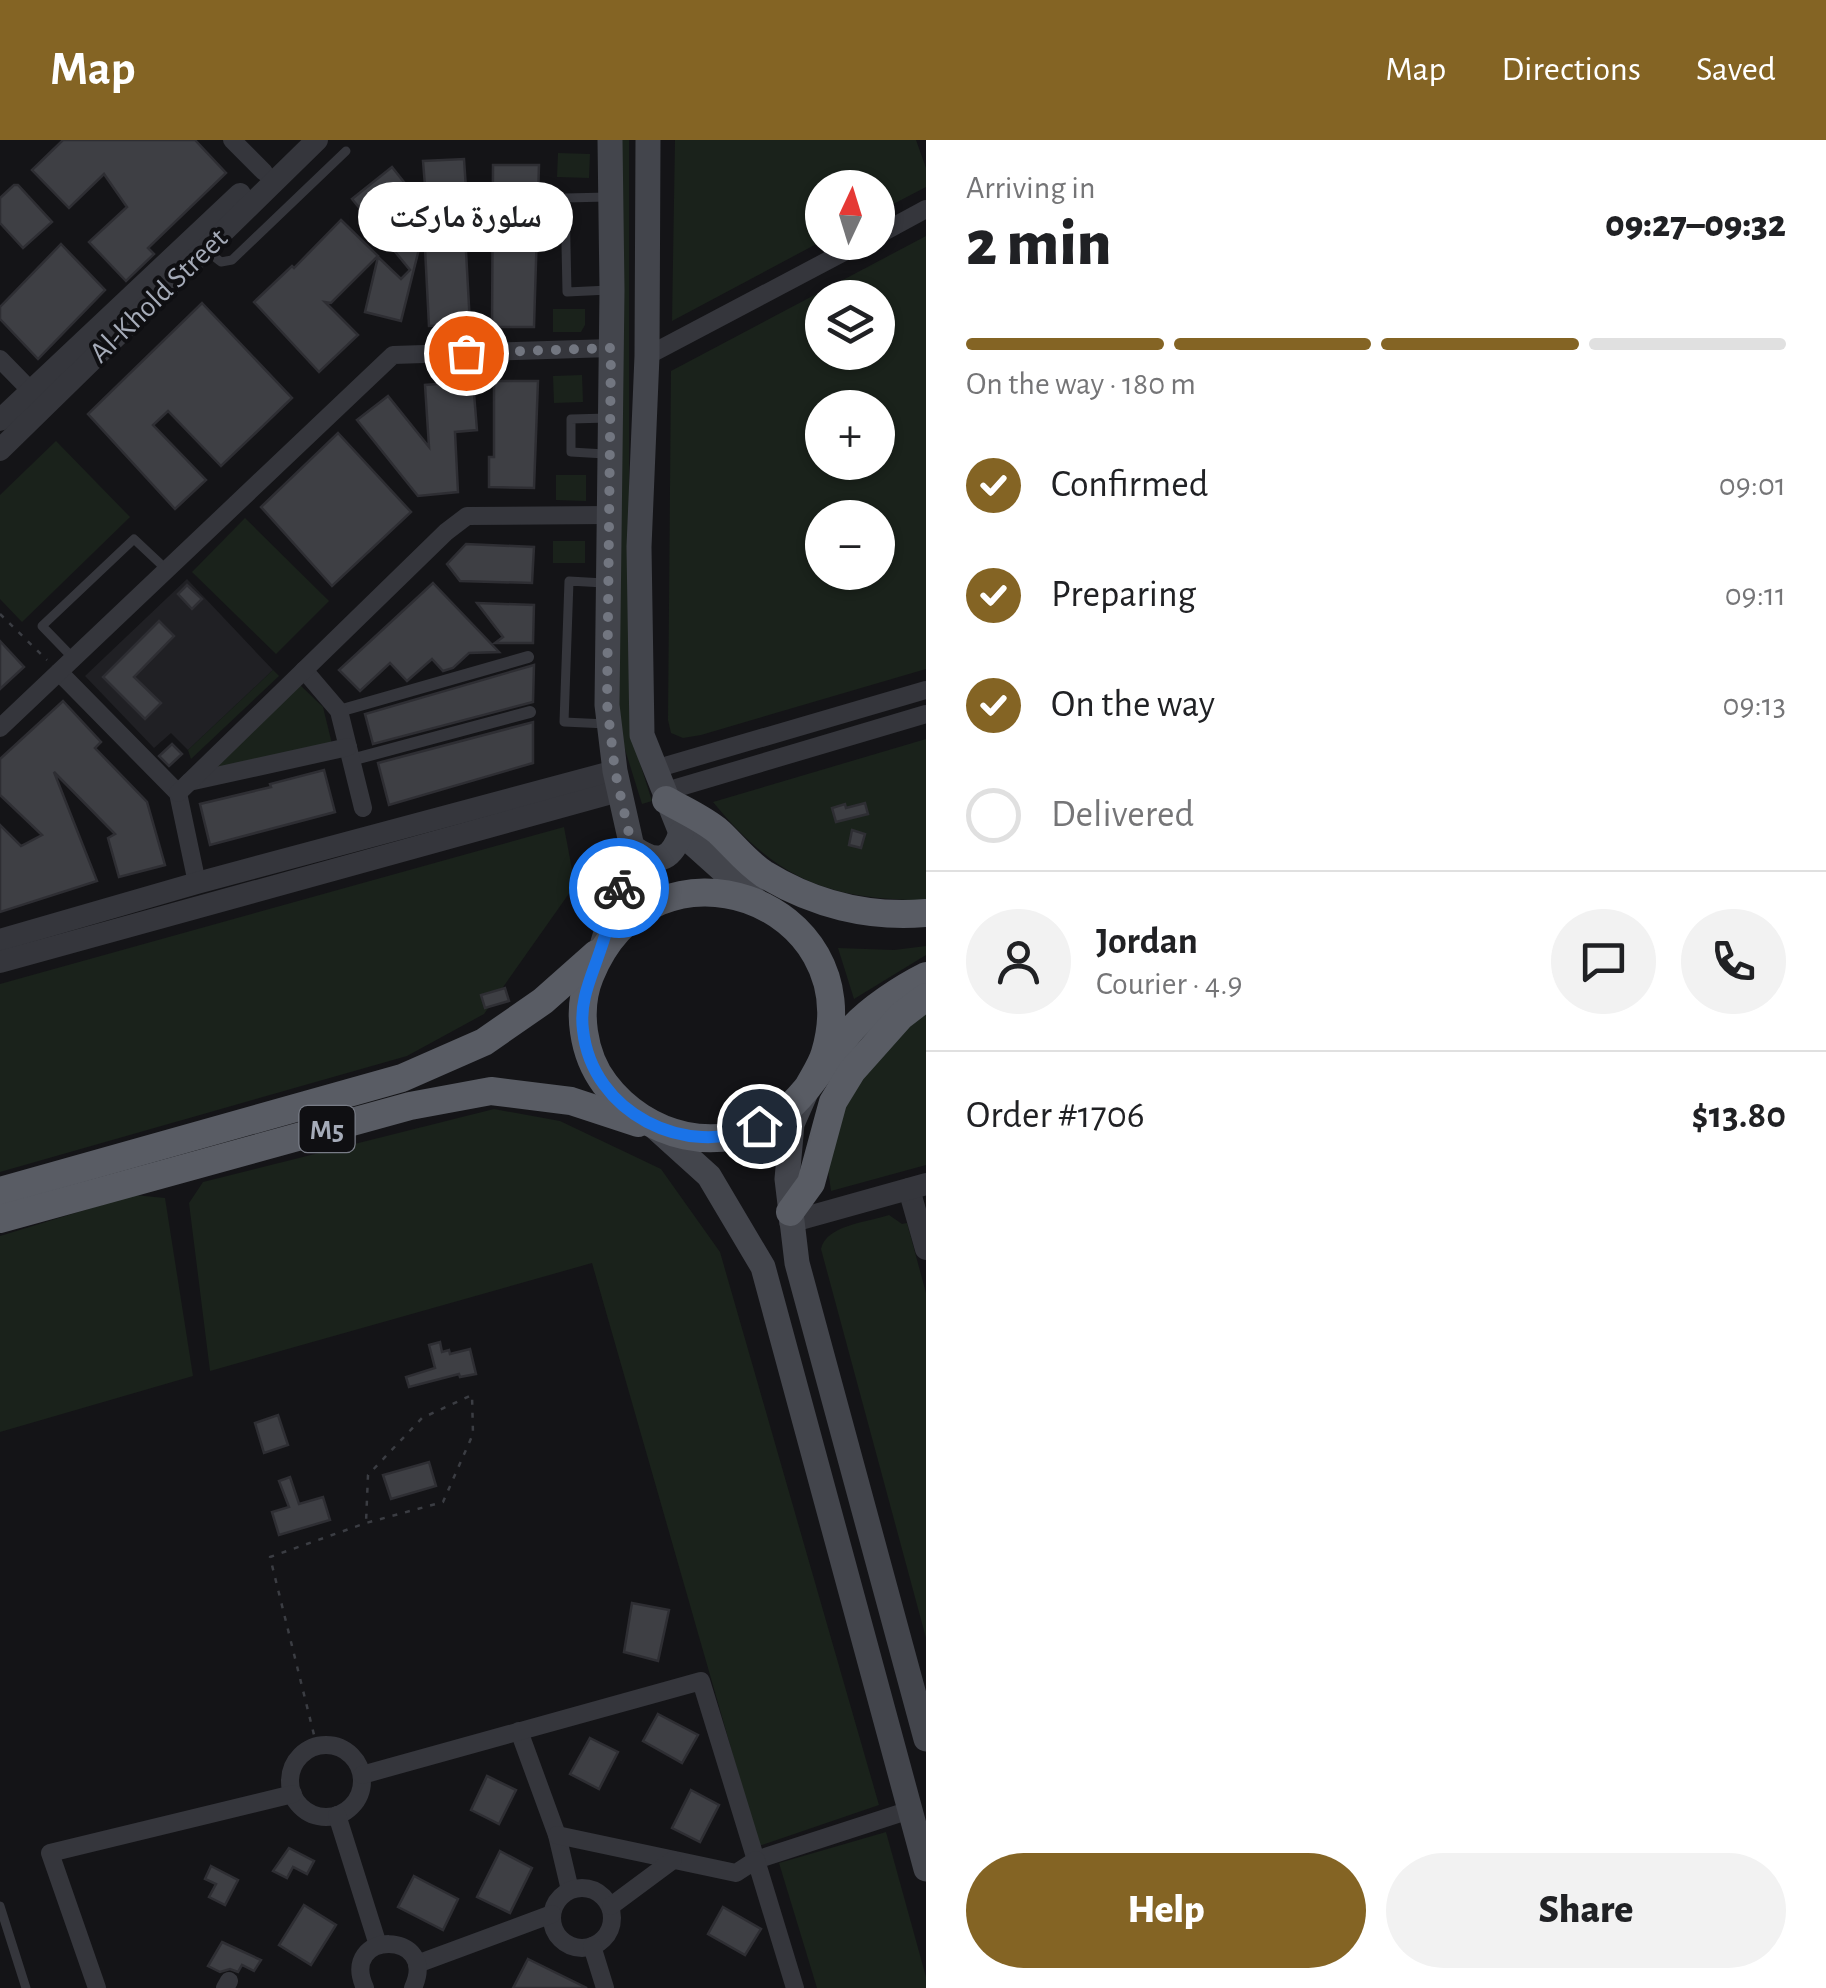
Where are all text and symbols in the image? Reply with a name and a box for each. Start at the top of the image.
text: Map [50,46,136,94]
text: Map [1385,52,1446,87]
text: Directions [1501,52,1641,87]
text: Saved [1696,52,1776,87]
north arrow [805,170,895,260]
map controls [805,170,895,590]
text: Arriving in [966,172,1095,204]
callout: سلورة ماركت [358,183,574,253]
text: سلورة ماركت [389,201,542,233]
text: 09:27–09:32 [1605,206,1786,244]
text: 2 min [966,212,1112,277]
street label: Al-Khold Street [84,223,234,368]
button: layers [805,280,895,370]
pin [424,311,509,396]
icon: bag [439,326,494,381]
text: On the way · 180 m [966,368,1196,400]
button: + [805,390,895,480]
icon: check [966,458,1021,513]
text: Confirmed [1051,466,1208,504]
text: 09:01 [1719,469,1786,501]
button: − [805,500,895,590]
icon: check [966,568,1021,623]
text: Preparing [1051,576,1196,614]
text: 09:11 [1725,579,1786,611]
icon: check [966,678,1021,733]
text: On the way [1051,686,1215,724]
text: 09:13 [1723,689,1786,721]
text: Delivered [1051,796,1194,834]
courier [569,838,669,938]
icon: bike [592,861,647,916]
button: person [966,909,1071,1014]
button: chat [1551,909,1656,1014]
button: phone [1681,909,1786,1014]
text: Jordan [1096,923,1198,961]
text: Courier · 4.9 [1096,968,1243,1000]
pin [717,1084,802,1169]
text: Order #1706 [966,1097,1145,1135]
text: $13.80 [1692,1097,1786,1135]
icon: home [732,1099,787,1154]
road number: M5 [300,1106,354,1152]
button: Help [966,1853,1366,1968]
button: Share [1386,1853,1786,1968]

